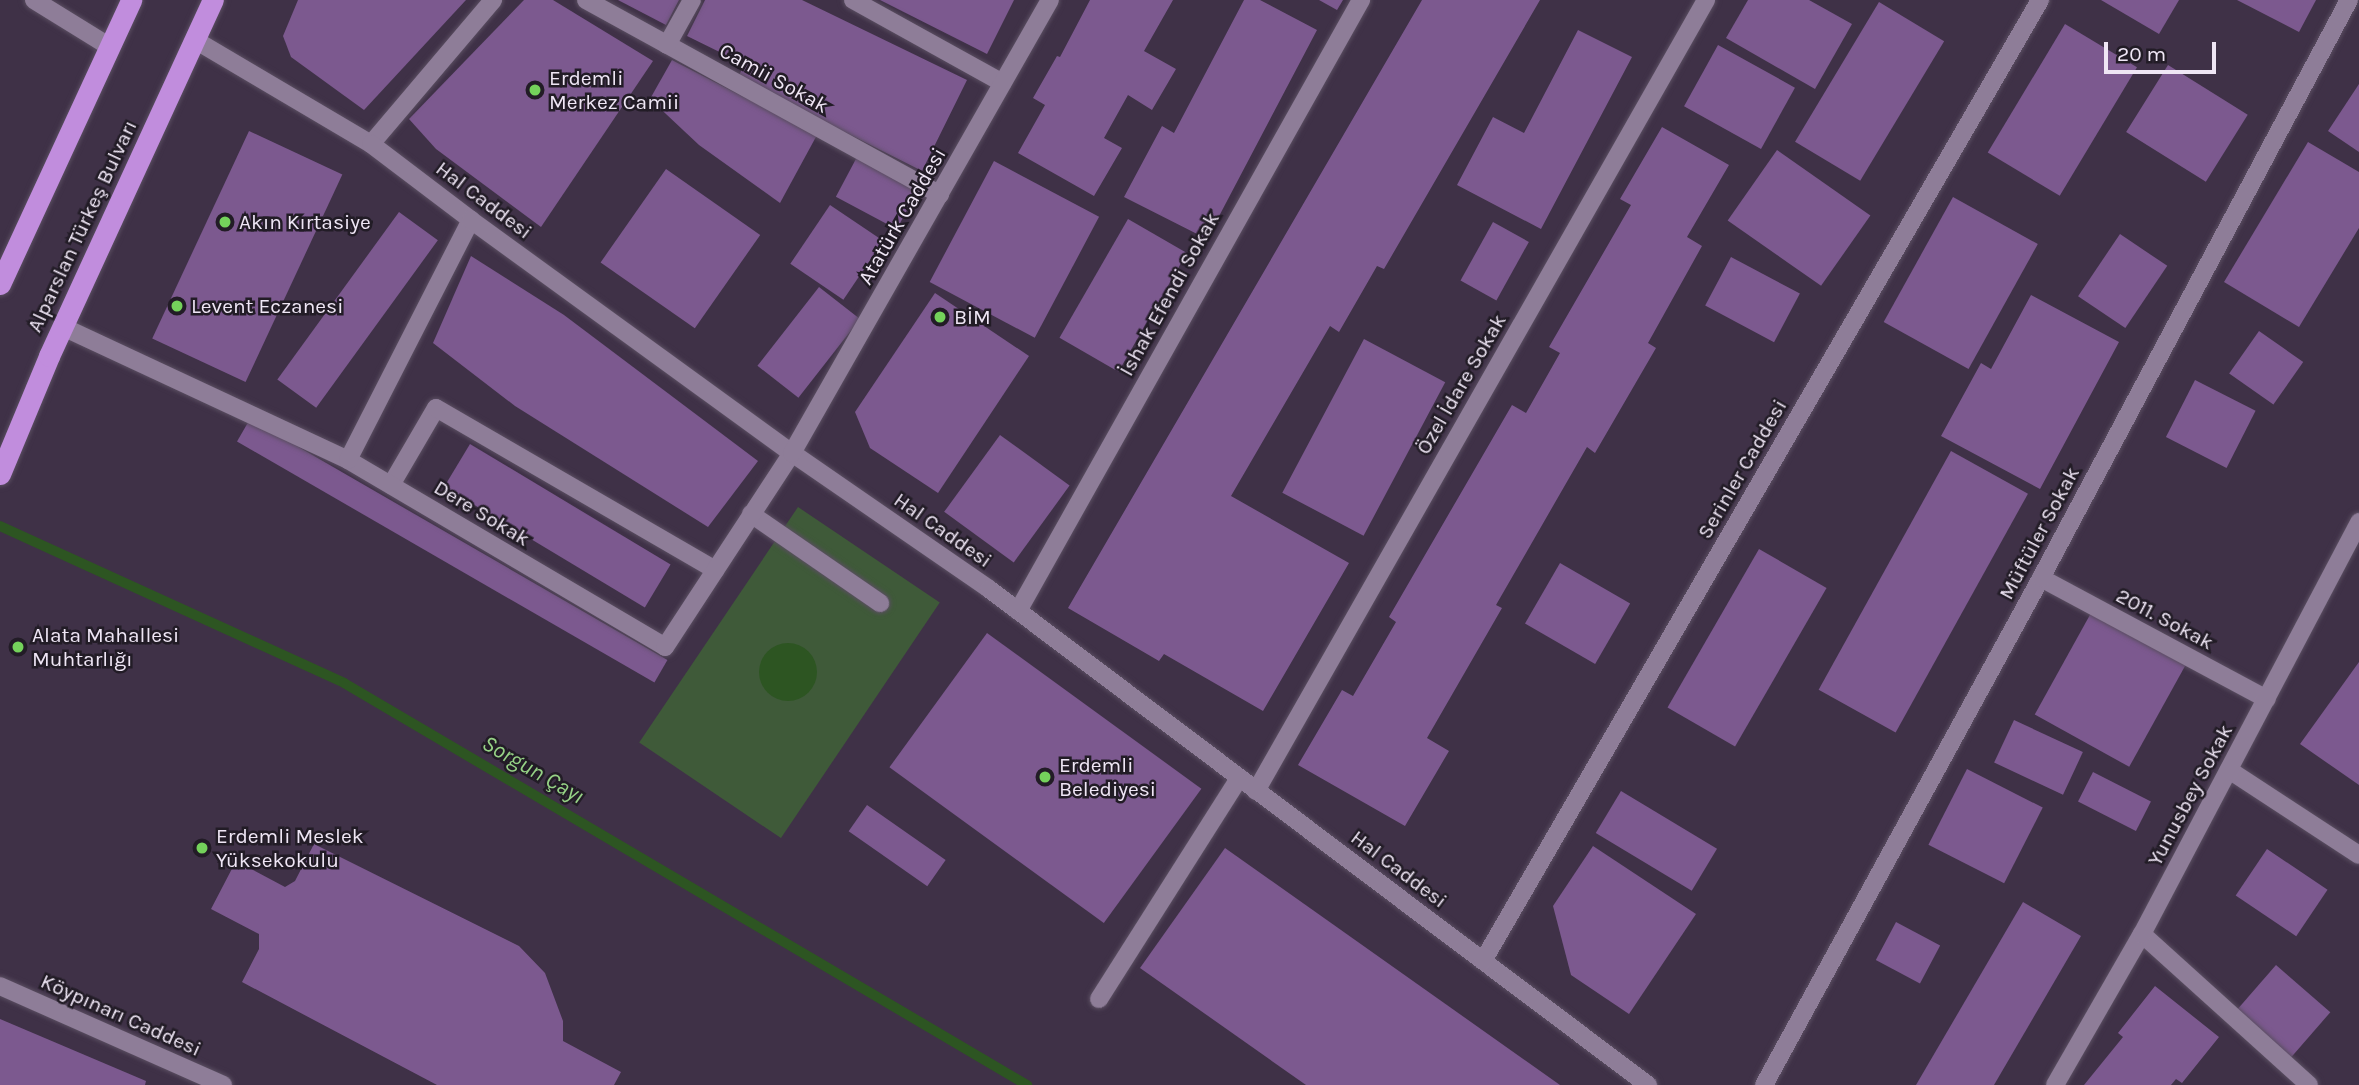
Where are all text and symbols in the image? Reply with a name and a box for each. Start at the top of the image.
scale bar [2107,28,2219,72]
street label: Camii Sokak [715,38,833,118]
text: 20 m [2117,42,2166,66]
place label: Erdemli Merkez Camii [549,65,679,115]
marker: Erdemli Merkez Camii [527,82,543,98]
street label: Alparslan Türkeş Bulvarı [22,116,142,336]
street label: Atatürk Caddesi [853,143,951,289]
street label: Hal Caddesi [431,156,537,244]
street label: İshak Efendi Sokak [1113,208,1225,380]
place label: Akın Kırtasiye [239,209,371,235]
marker: Akın Kırtasiye [217,214,233,230]
place label: Levent Eczanesi [191,293,343,319]
marker: Levent Eczanesi [169,298,185,314]
place label: BİM [954,304,991,330]
marker: BİM [932,309,948,325]
street label: Özel İdare Sokak [1411,309,1511,459]
street label: Serinler Caddesi [1692,395,1792,543]
street label: Müftüler Sokak [1993,462,2085,604]
street label: Dere Sokak [429,475,535,551]
street label: Hal Caddesi [889,487,997,573]
street label: 2011. Sokak [2112,583,2218,655]
place label: Alata Mahallesi Muhtarlığı [32,622,179,672]
marker: Alata Mahallesi Muhtarlığı [10,639,26,655]
street label: Yunusbey Sokak [2142,720,2238,870]
water label: Sorgun Çayı [477,730,589,810]
place label: Erdemli Belediyesi [1059,752,1156,802]
marker: Erdemli Belediyesi [1037,769,1053,785]
place label: Erdemli Meslek Yüksekokulu [216,823,363,873]
street label: Hal Caddesi [1346,825,1452,913]
marker: Erdemli Meslek Yüksekokulu [194,840,210,856]
street label: Köypınarı Caddesi [37,968,205,1062]

